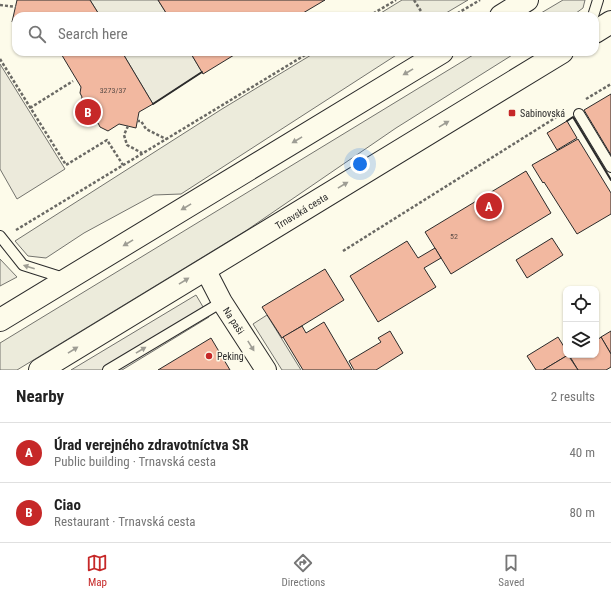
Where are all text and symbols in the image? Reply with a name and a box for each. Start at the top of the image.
search box [12,12,599,56]
icon: search [26,23,48,45]
text: Search here [58,25,128,43]
one-way arrow [402,69,414,76]
house number: 3273/37 [100,86,126,95]
pin: B [75,97,101,127]
marker: Sabinovská [507,108,517,118]
place label: Sabinovská [520,108,565,119]
one-way arrow [438,120,450,127]
one-way arrow [291,136,303,143]
your location [350,154,370,174]
one-way arrow [338,181,348,189]
street label: Trnavská cesta [273,191,330,231]
pin: A [476,191,502,221]
one-way arrow [180,204,192,211]
house number: 52 [450,232,458,241]
one-way arrow [122,239,134,246]
one-way arrow [23,264,35,270]
one-way arrow [178,278,190,285]
map controls [563,286,599,358]
button: locate [563,286,599,322]
street label: Na paši [221,305,246,336]
button: layers [563,322,599,358]
one-way arrow [247,341,255,351]
one-way arrow [67,346,79,353]
one-way arrow [136,346,146,354]
marker: Peking [204,351,214,361]
place label: Peking [217,351,244,362]
text: Nearby [16,386,64,406]
text: 2 results [551,389,595,404]
text: Úrad verejného zdravotníctva SR [54,436,248,454]
text: A [25,445,33,460]
text: 40 m [569,445,595,460]
text: Public building · Trnavská cesta [54,454,216,469]
text: Ciao [54,496,81,514]
text: B [25,505,33,520]
text: 80 m [569,505,595,520]
text: Restaurant · Trnavská cesta [54,514,196,529]
tab: Map [86,552,108,589]
tab: Directions [281,552,325,589]
tab: Saved [498,552,525,589]

